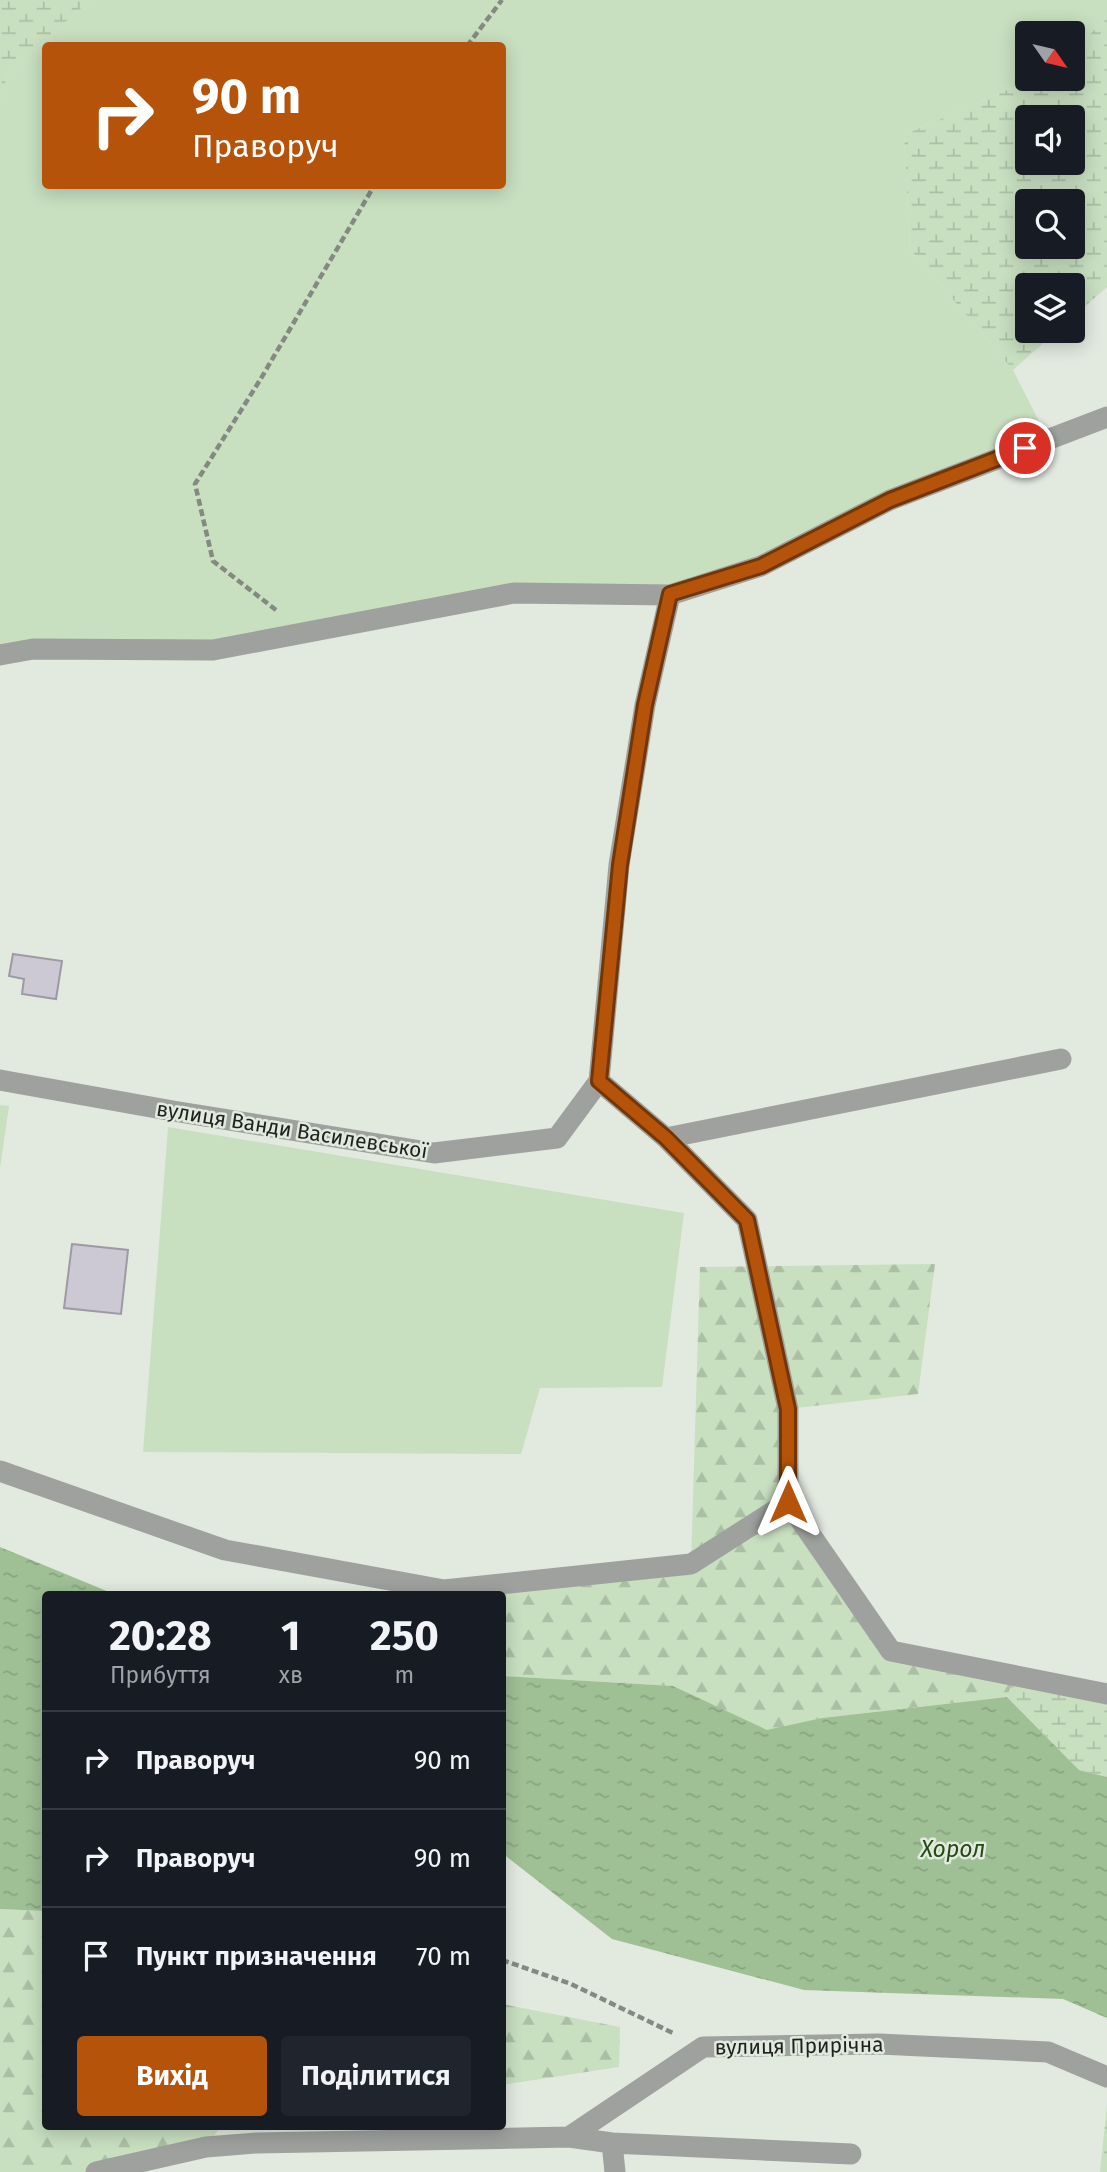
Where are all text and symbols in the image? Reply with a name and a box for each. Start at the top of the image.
north arrow [1015,21,1085,91]
map controls [1015,21,1085,343]
text: 90 m [192,67,301,126]
icon: right [77,70,168,161]
button: sound [1015,105,1085,175]
text: Праворуч [192,127,339,165]
button: search [1015,189,1085,259]
button: layers [1015,273,1085,343]
pin [995,418,1055,478]
icon: arrive [1006,429,1044,467]
street label: вулиця Ванди Василевської [155,1096,431,1164]
position arrow [751,1465,825,1539]
text: 20:28 [109,1611,212,1661]
text: 1 [281,1611,301,1661]
text: 250 [370,1611,439,1661]
text: Прибуття [110,1661,211,1689]
text: хв [279,1661,303,1689]
text: m [395,1661,414,1689]
icon: right [77,1741,115,1779]
text: Праворуч [136,1745,255,1776]
text: 90 m [414,1745,471,1776]
water label: Хорол [920,1835,985,1863]
icon: right [77,1839,115,1877]
text: Праворуч [136,1843,255,1874]
text: 90 m [414,1843,471,1874]
icon: arrive [77,1937,115,1975]
text: Пункт призначення [136,1941,377,1972]
text: 70 m [416,1941,471,1972]
street label: вулиця Прирічна [714,2032,884,2060]
button: Вихід [77,2036,267,2116]
button: Поділитися [281,2036,471,2116]

